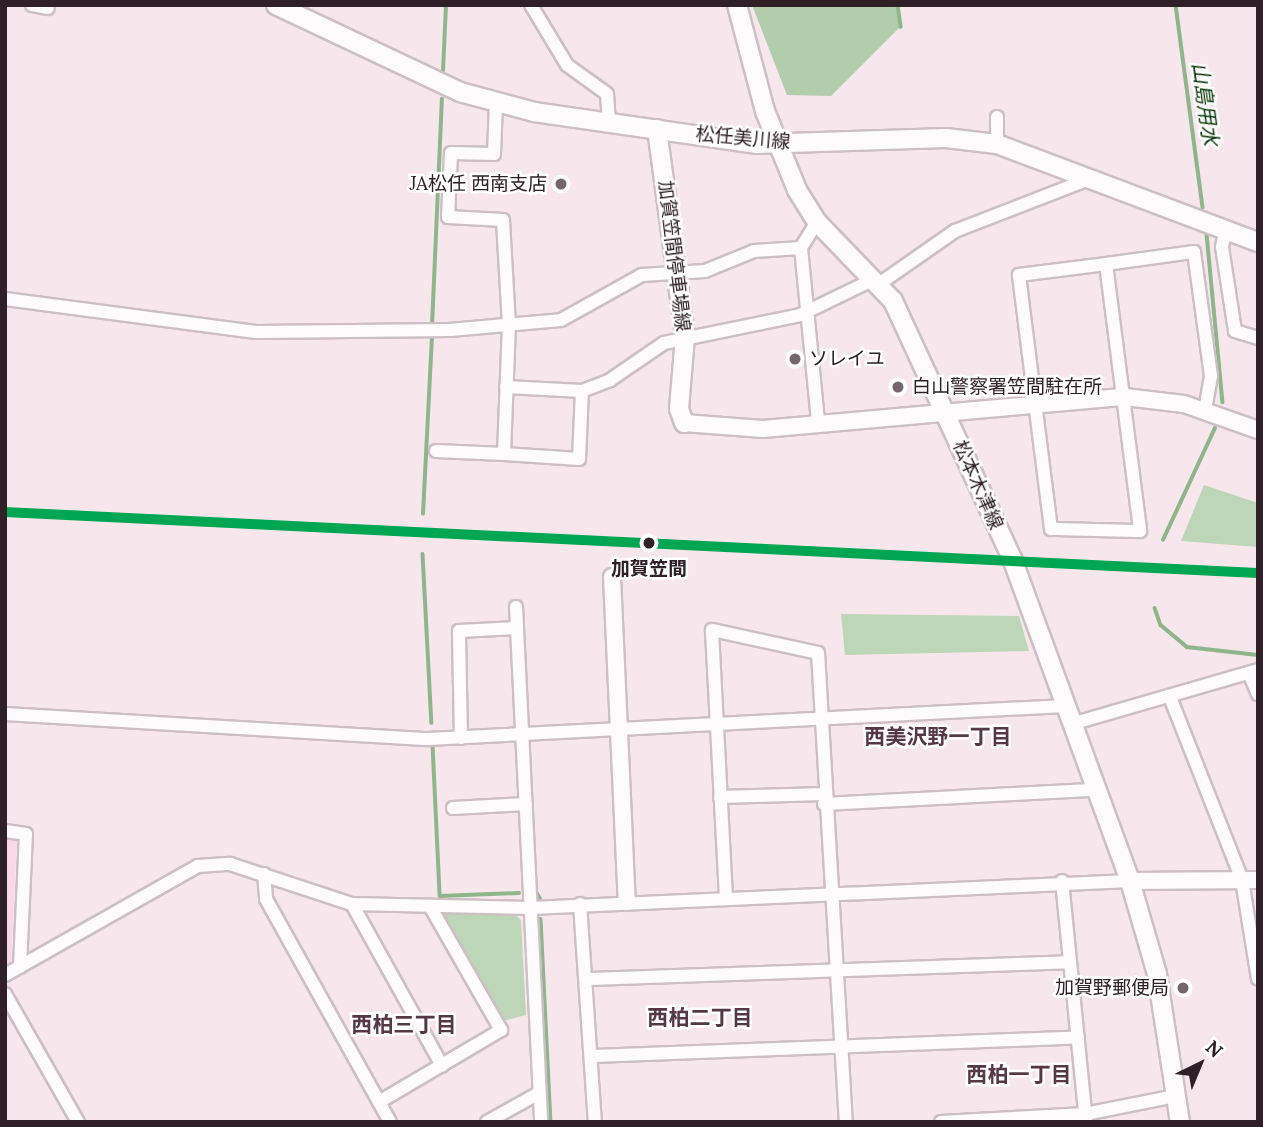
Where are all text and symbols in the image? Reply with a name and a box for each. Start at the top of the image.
water label: 山島用水 [1187,61,1223,147]
street label: 松任美川線 [695,123,791,153]
place label: JA松任 西南支店 [410,173,547,195]
marker: JA松任 西南支店 [553,176,569,192]
street label: 加賀笠間停車場線 [653,179,695,333]
place label: ソレイユ [809,348,885,370]
marker: ソレイユ [787,351,803,367]
place label: 白山警察署笠間駐在所 [912,376,1102,398]
marker: 白山警察署笠間駐在所 [890,379,906,395]
street label: 松本木津線 [948,437,1008,533]
marker: 加賀笠間 [638,532,660,554]
place label: 加賀笠間 [611,558,687,580]
district label: 西美沢野一丁目 [865,724,1011,750]
place label: 加賀野郵便局 [1055,977,1169,999]
marker: 加賀野郵便局 [1175,980,1191,996]
district label: 西柏二丁目 [648,1005,752,1031]
district label: 西柏三丁目 [352,1012,456,1038]
north arrow [1165,1029,1235,1099]
text: N [1201,1035,1228,1062]
district label: 西柏一丁目 [967,1062,1071,1088]

